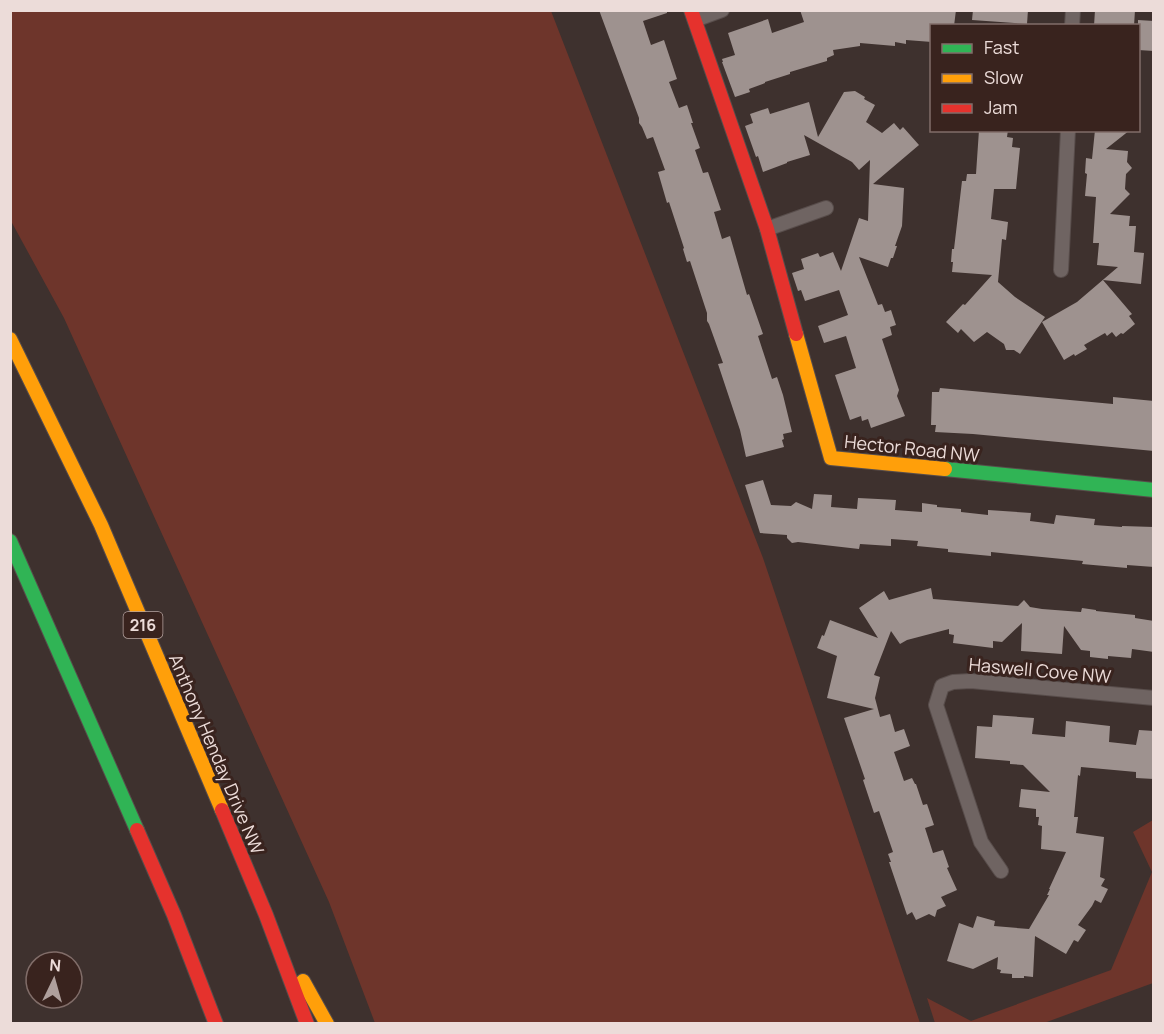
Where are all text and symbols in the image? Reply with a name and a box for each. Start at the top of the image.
legend [930,24,1140,132]
text: Fast [984,35,1019,59]
text: Slow [984,65,1024,89]
text: Jam [984,95,1018,119]
street label: Hector Road NW [843,429,981,467]
road number: 216 [124,612,162,638]
street label: Anthony Henday Drive NW [164,650,270,858]
street label: Haswell Cove NW [968,652,1112,688]
north arrow [24,950,84,1010]
text: N [49,954,62,977]

